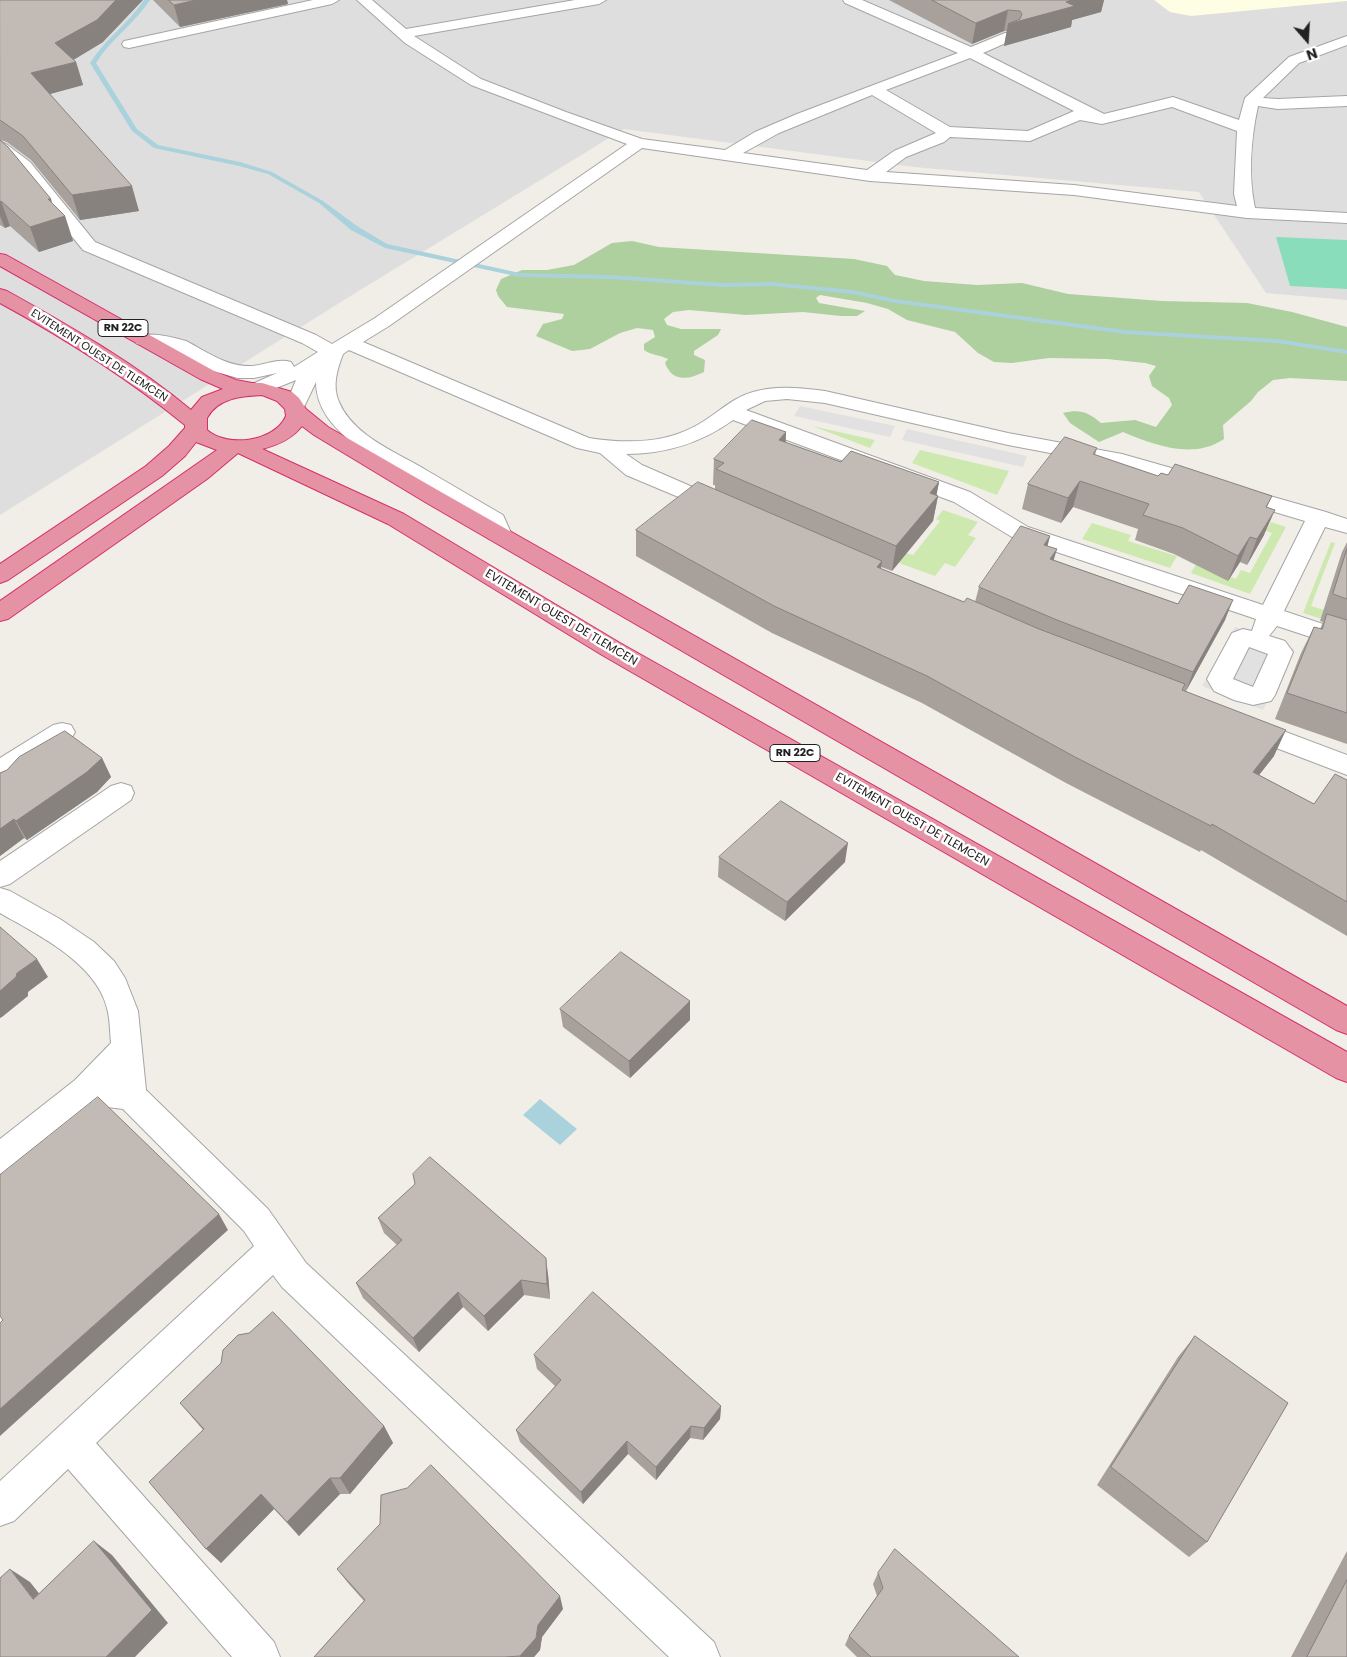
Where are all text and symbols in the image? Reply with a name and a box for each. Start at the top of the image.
north arrow [1282,15,1332,65]
text: N [1304,43,1320,65]
street label: EVITEMENT OUEST DE TLEMCEN [28,307,170,405]
road number: RN 22C [98,319,148,336]
street label: EVITEMENT OUEST DE TLEMCEN [482,567,640,669]
road number: RN 22C [770,744,820,761]
street label: EVITEMENT OUEST DE TLEMCEN [833,770,991,870]

